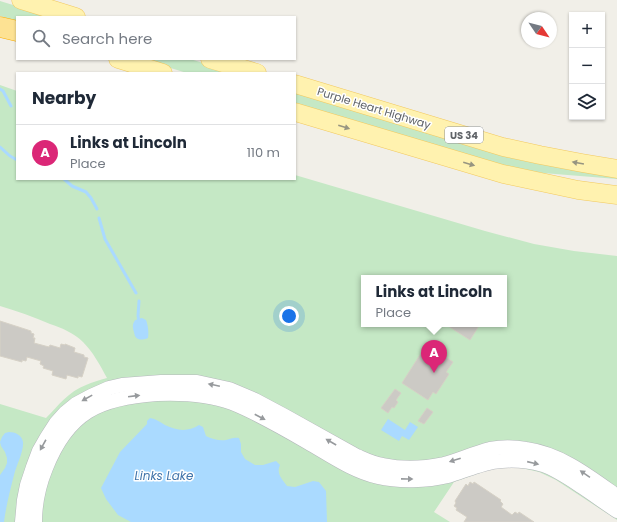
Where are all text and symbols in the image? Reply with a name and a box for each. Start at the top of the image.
north arrow [521,12,557,48]
map controls [569,12,605,120]
button: + [569,12,605,48]
search box [16,16,296,60]
icon: search [30,27,52,49]
text: Search here [62,28,152,49]
button: − [569,48,605,84]
street label: Purple Heart Highway [315,83,433,133]
button: layers [569,84,605,120]
text: Nearby [32,86,96,110]
one-way arrow [339,124,351,130]
road number: US 34 [445,127,483,143]
text: Links at Lincoln [70,132,187,153]
text: A [40,143,50,162]
text: 110 m [247,143,280,162]
text: Place [70,154,105,173]
one-way arrow [572,159,585,165]
one-way arrow [463,161,475,167]
popup [361,275,507,327]
text: Links at Lincoln [376,281,492,302]
text: Place [376,303,411,322]
your location [279,306,299,326]
pin: A [421,340,447,373]
one-way arrow [208,382,221,388]
one-way arrow [128,393,140,399]
one-way arrow [82,395,93,401]
one-way arrow [254,413,266,420]
one-way arrow [325,438,337,445]
one-way arrow [39,439,46,451]
one-way arrow [448,458,460,464]
one-way arrow [526,460,539,466]
water label: Links Lake [135,467,194,484]
one-way arrow [580,470,590,478]
one-way arrow [401,476,413,483]

